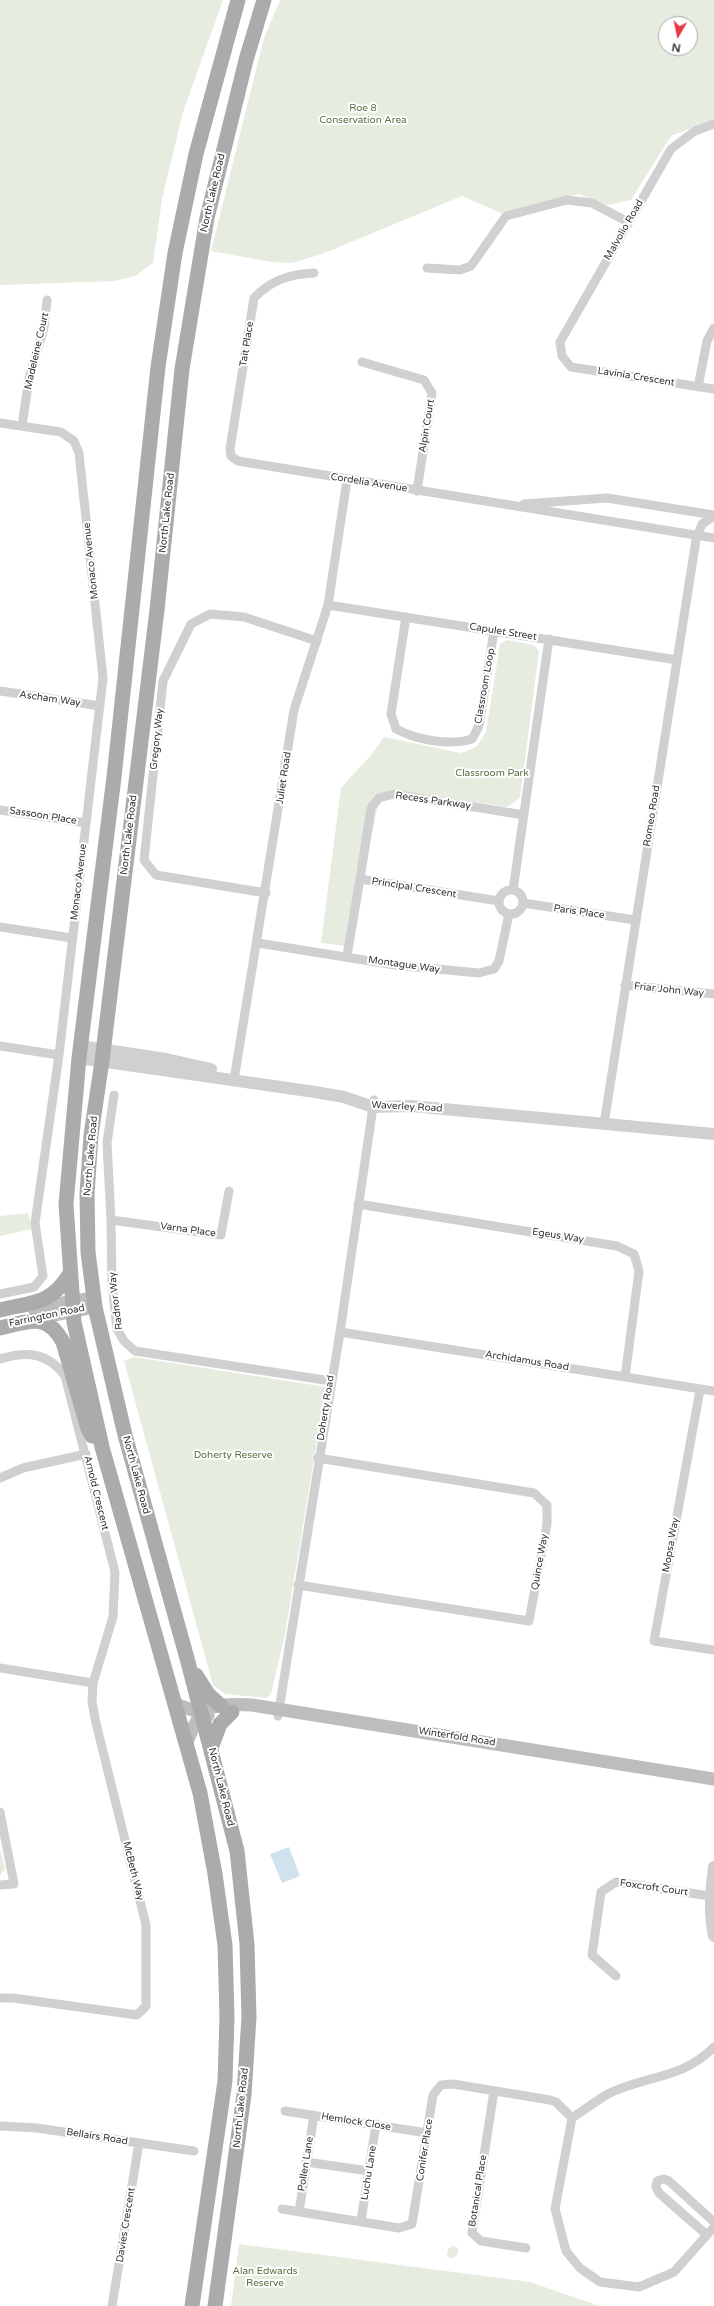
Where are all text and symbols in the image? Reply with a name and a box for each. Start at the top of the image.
north arrow [658,16,698,56]
text: N [671,40,682,54]
park label: Roe 8 Conservation Area [319,102,407,126]
street label: North Lake Road [198,152,228,234]
street label: Malvolio Road [602,198,646,262]
street label: Madeleine Court [22,311,52,391]
street label: Tait Place [238,321,256,367]
street label: Lavinia Crescent [597,365,675,389]
street label: Alpin Court [417,398,437,454]
street label: Cordelia Avenue [330,471,408,495]
street label: North Lake Road [157,472,177,554]
street label: Monaco Avenue [81,522,101,600]
street label: Capulet Street [468,621,538,643]
street label: Classroom Loop [472,647,498,725]
street label: Ascham Way [19,689,81,709]
street label: Gregory Way [148,708,166,770]
street label: Juliet Road [274,751,294,805]
park label: Classroom Park [455,767,529,779]
street label: Romeo Road [641,785,663,847]
street label: Recess Parkway [395,790,471,812]
street label: North Lake Road [118,794,140,876]
street label: Sassoon Place [9,805,77,827]
street label: Monaco Avenue [68,843,90,921]
street label: Principal Crescent [371,875,457,901]
street label: Paris Place [553,902,605,922]
street label: Montague Way [367,954,441,976]
street label: Friar John Way [633,980,705,1000]
street label: Waverley Road [371,1099,443,1115]
street label: North Lake Road [82,1115,100,1197]
street label: Varna Place [160,1220,216,1240]
street label: Egeus Way [531,1226,585,1246]
street label: Radnor Way [106,1271,126,1331]
street label: Farrington Road [8,1302,86,1330]
street label: Archidamus Road [484,1348,570,1374]
street label: Doherty Road [315,1375,337,1441]
street label: North Lake Road [120,1435,152,1515]
park label: Doherty Reserve [194,1449,272,1461]
street label: Arnold Crescent [81,1454,111,1532]
street label: Mopsa Way [660,1517,682,1573]
street label: Quince Way [529,1533,551,1591]
street label: Winterfold Road [418,1725,496,1749]
street label: North Lake Road [205,1747,237,1827]
street label: McBeth Way [120,1840,146,1902]
street label: Foxcroft Court [619,1877,689,1899]
street label: North Lake Road [231,2067,251,2149]
street label: Hemlock Close [320,2111,392,2133]
street label: Conifer Place [414,2118,436,2182]
street label: Bellairs Road [65,2126,129,2148]
street label: Pollen Lane [296,2136,316,2192]
street label: Luchu Lane [359,2145,379,2201]
street label: Botanical Place [466,2154,490,2228]
street label: Davies Crescent [114,2187,138,2263]
park label: Alan Edwards Reserve [232,2265,298,2288]

